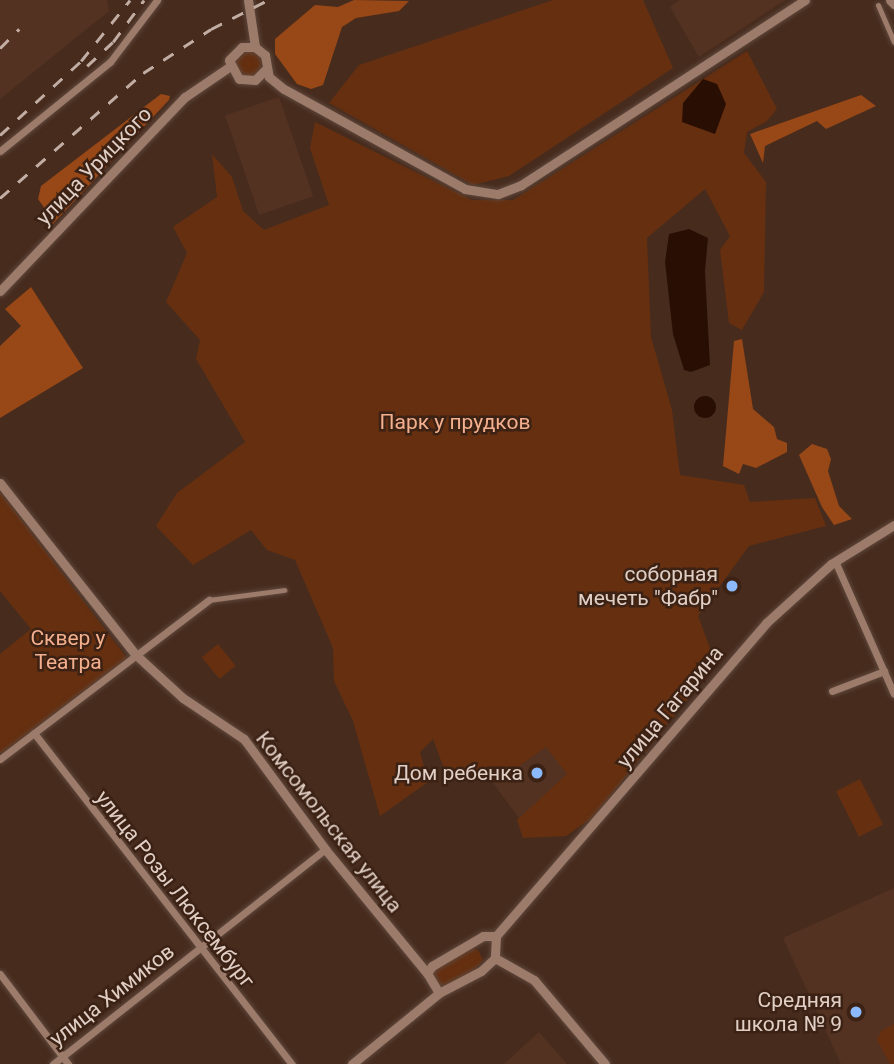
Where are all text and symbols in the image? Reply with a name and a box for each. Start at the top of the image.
street label: улица Урицкого [31,101,157,231]
park label: Парк у прудков [380,409,530,435]
place label: соборная мечеть "Фабр" [578,561,718,611]
marker: соборная мечеть "Фабр" [724,578,740,594]
park label: Сквер у Театра [30,625,106,675]
street label: улица Гагарина [612,641,728,773]
street label: Комсомольская улица [250,726,408,918]
place label: Дом ребенка [394,760,523,786]
marker: Дом ребенка [529,765,545,781]
street label: улица Розы Люксембург [90,785,260,993]
street label: улица Химиков [45,939,179,1051]
place label: Средняя школа № 9 [735,987,842,1037]
marker: Средняя школа № 9 [848,1004,864,1020]

